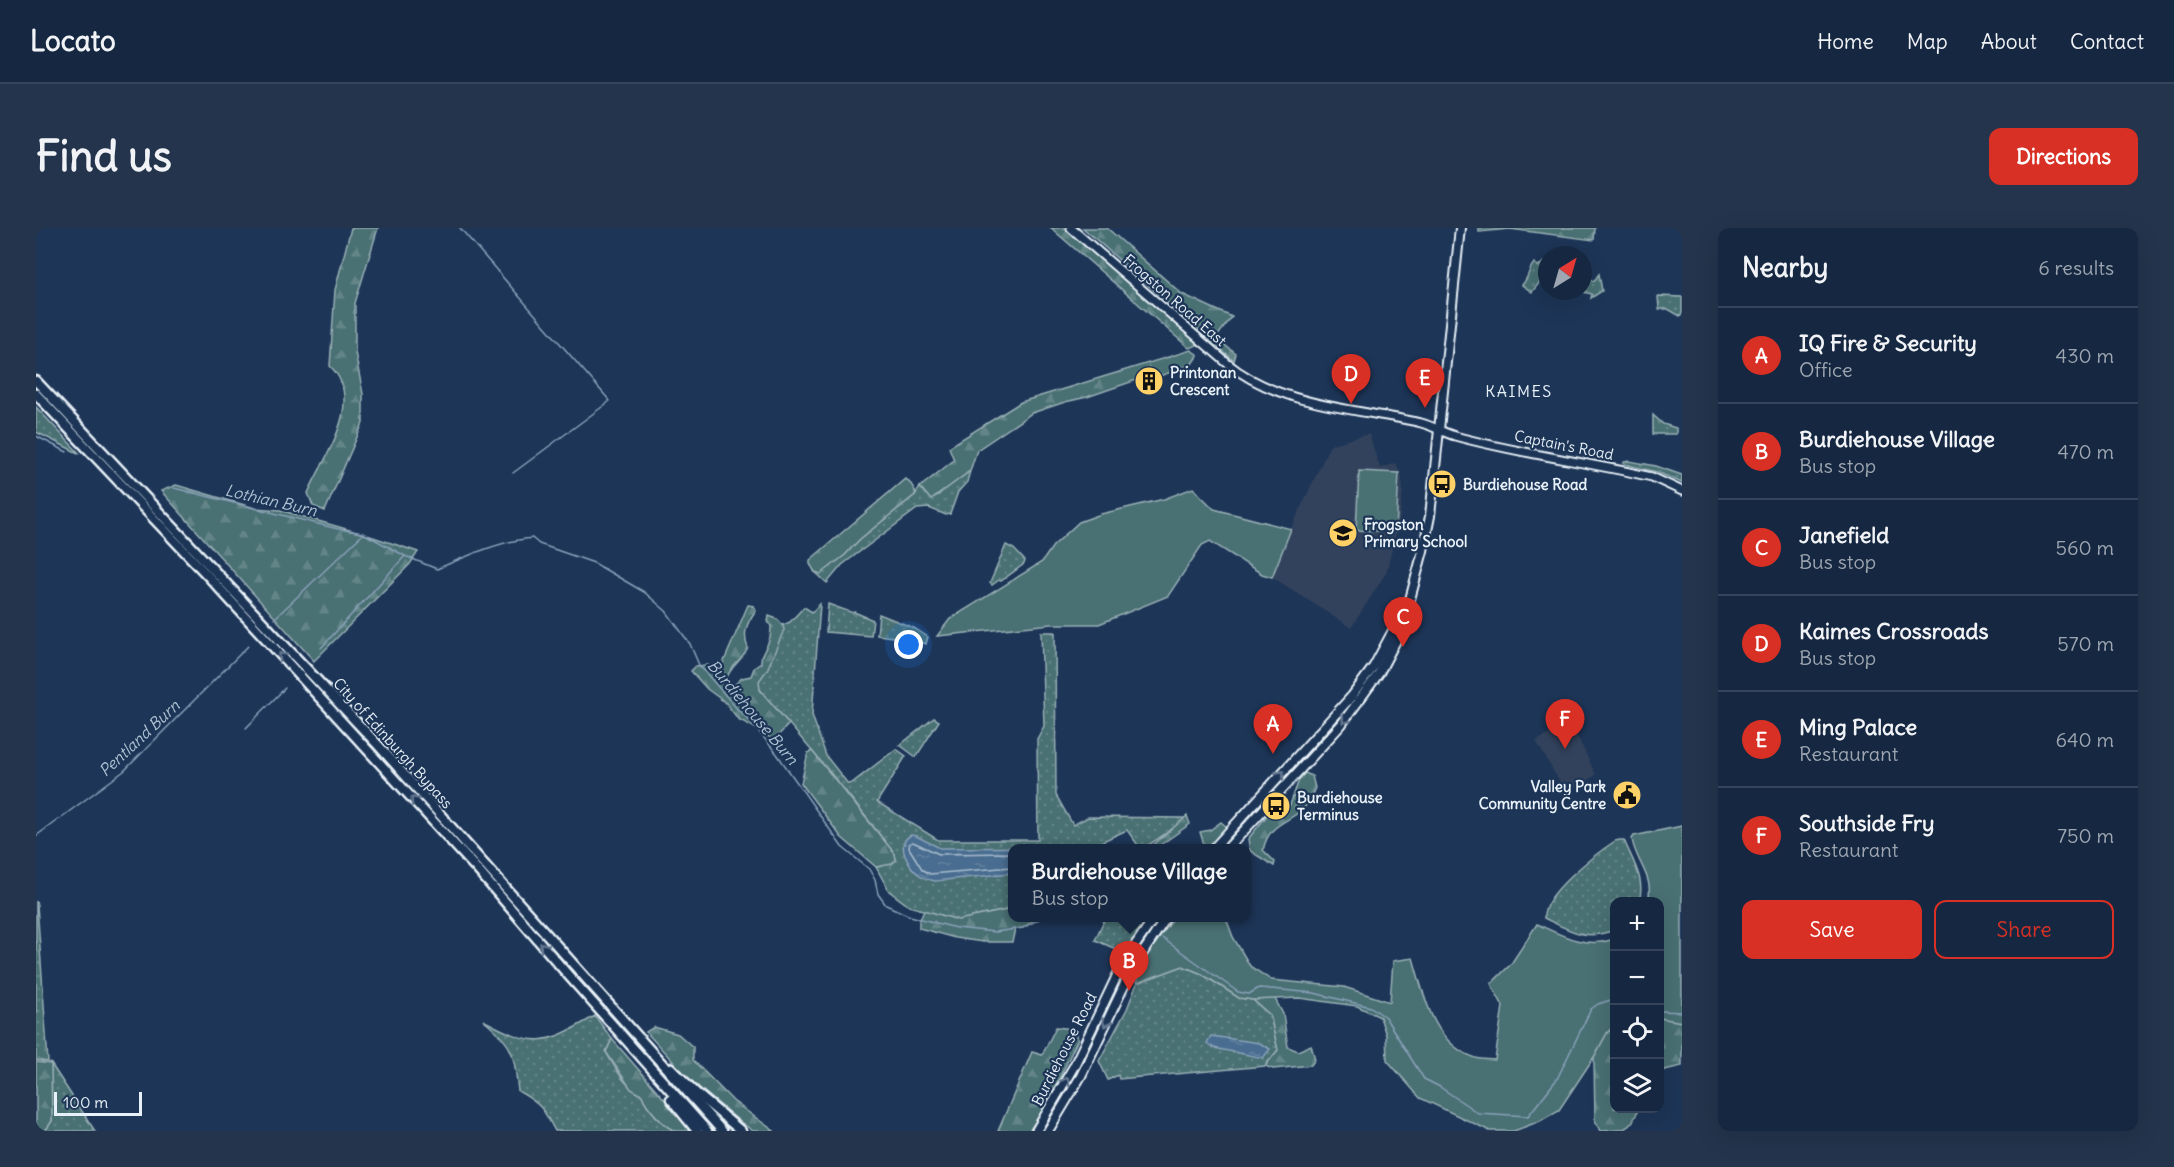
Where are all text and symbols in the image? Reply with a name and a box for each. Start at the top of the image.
text: Locato [30,23,116,59]
text: Home [1817,28,1874,55]
text: Map [1907,28,1948,55]
text: About [1981,28,2037,55]
text: Contact [2070,28,2144,55]
button: Directions [1989,128,2138,185]
text: Find us [36,130,172,182]
north arrow [1538,246,1592,300]
street label: Frogston Road East [1119,250,1231,350]
text: Nearby [1742,251,1828,284]
text: 6 results [2038,255,2114,280]
text: IQ Fire & Security [1799,329,1977,357]
text: A [1755,343,1768,368]
text: 430 m [2056,343,2114,368]
pin: D [1332,354,1370,404]
text: Office [1799,357,1853,382]
pin: E [1406,358,1444,408]
place label: Printonan Crescent [1170,363,1237,399]
building icon: Printonan Crescent [1133,365,1165,397]
district label: KAIMES [1485,381,1553,401]
text: Burdiehouse Village [1799,425,1995,453]
street label: Captain's Road [1513,426,1615,464]
text: B [1755,439,1768,464]
text: 470 m [2057,439,2114,464]
text: Bus stop [1799,453,1876,478]
bus stop icon: Burdiehouse Road [1426,468,1458,500]
place label: Burdiehouse Road [1463,475,1587,494]
water label: Lothian Burn [223,480,319,520]
place label: Frogston Primary School [1364,515,1467,552]
school or university icon: Frogston Primary School [1327,517,1359,549]
text: Janefield [1799,521,1889,549]
text: C [1755,535,1768,560]
text: 560 m [2056,535,2114,560]
text: Bus stop [1799,549,1876,574]
pin: C [1384,598,1422,647]
text: Kaimes Crossroads [1799,617,1988,645]
your location [894,630,923,659]
text: D [1754,631,1769,656]
text: 570 m [2057,631,2114,656]
text: Bus stop [1799,645,1876,670]
one-way arrow [278,652,289,663]
water label: Burdiehouse Burn [703,656,803,769]
street label: City of Edinburgh Bypass [329,674,457,812]
water label: Pentland Burn [95,695,184,780]
pin: F [1546,700,1585,749]
pin: A [1254,704,1292,754]
one-way arrow [1341,713,1352,724]
text: Ming Palace [1799,713,1917,741]
text: E [1756,727,1767,752]
text: 640 m [2055,727,2114,752]
text: Restaurant [1799,741,1898,766]
one-way arrow [1274,770,1285,781]
place label: Valley Park Community Centre [1479,777,1606,814]
public building icon: Valley Park Community Centre [1611,779,1643,811]
place label: Burdiehouse Terminus [1297,788,1383,824]
bus stop icon: Burdiehouse Terminus [1260,790,1292,822]
one-way arrow [410,796,421,807]
text: Southside Fry [1799,809,1934,837]
text: F [1756,823,1767,848]
text: 750 m [2057,823,2114,848]
text: Restaurant [1799,837,1898,862]
popup [1008,844,1251,922]
text: Burdiehouse Village [1032,857,1227,885]
text: Bus stop [1032,885,1109,910]
map controls [1610,897,1664,1113]
button: + [1610,897,1664,951]
button: Save [1742,900,1922,959]
button: Share [1934,900,2114,959]
one-way arrow [539,942,550,953]
pin: B [1110,942,1148,991]
button: − [1610,951,1664,1005]
street label: Burdiehouse Road [1027,989,1101,1109]
button: locate [1610,1005,1664,1059]
one-way arrow [1101,1016,1113,1027]
button: layers [1610,1059,1664,1113]
one-way arrow [1059,1077,1070,1087]
scale bar [54,1089,142,1116]
text: 100 m [63,1092,108,1112]

